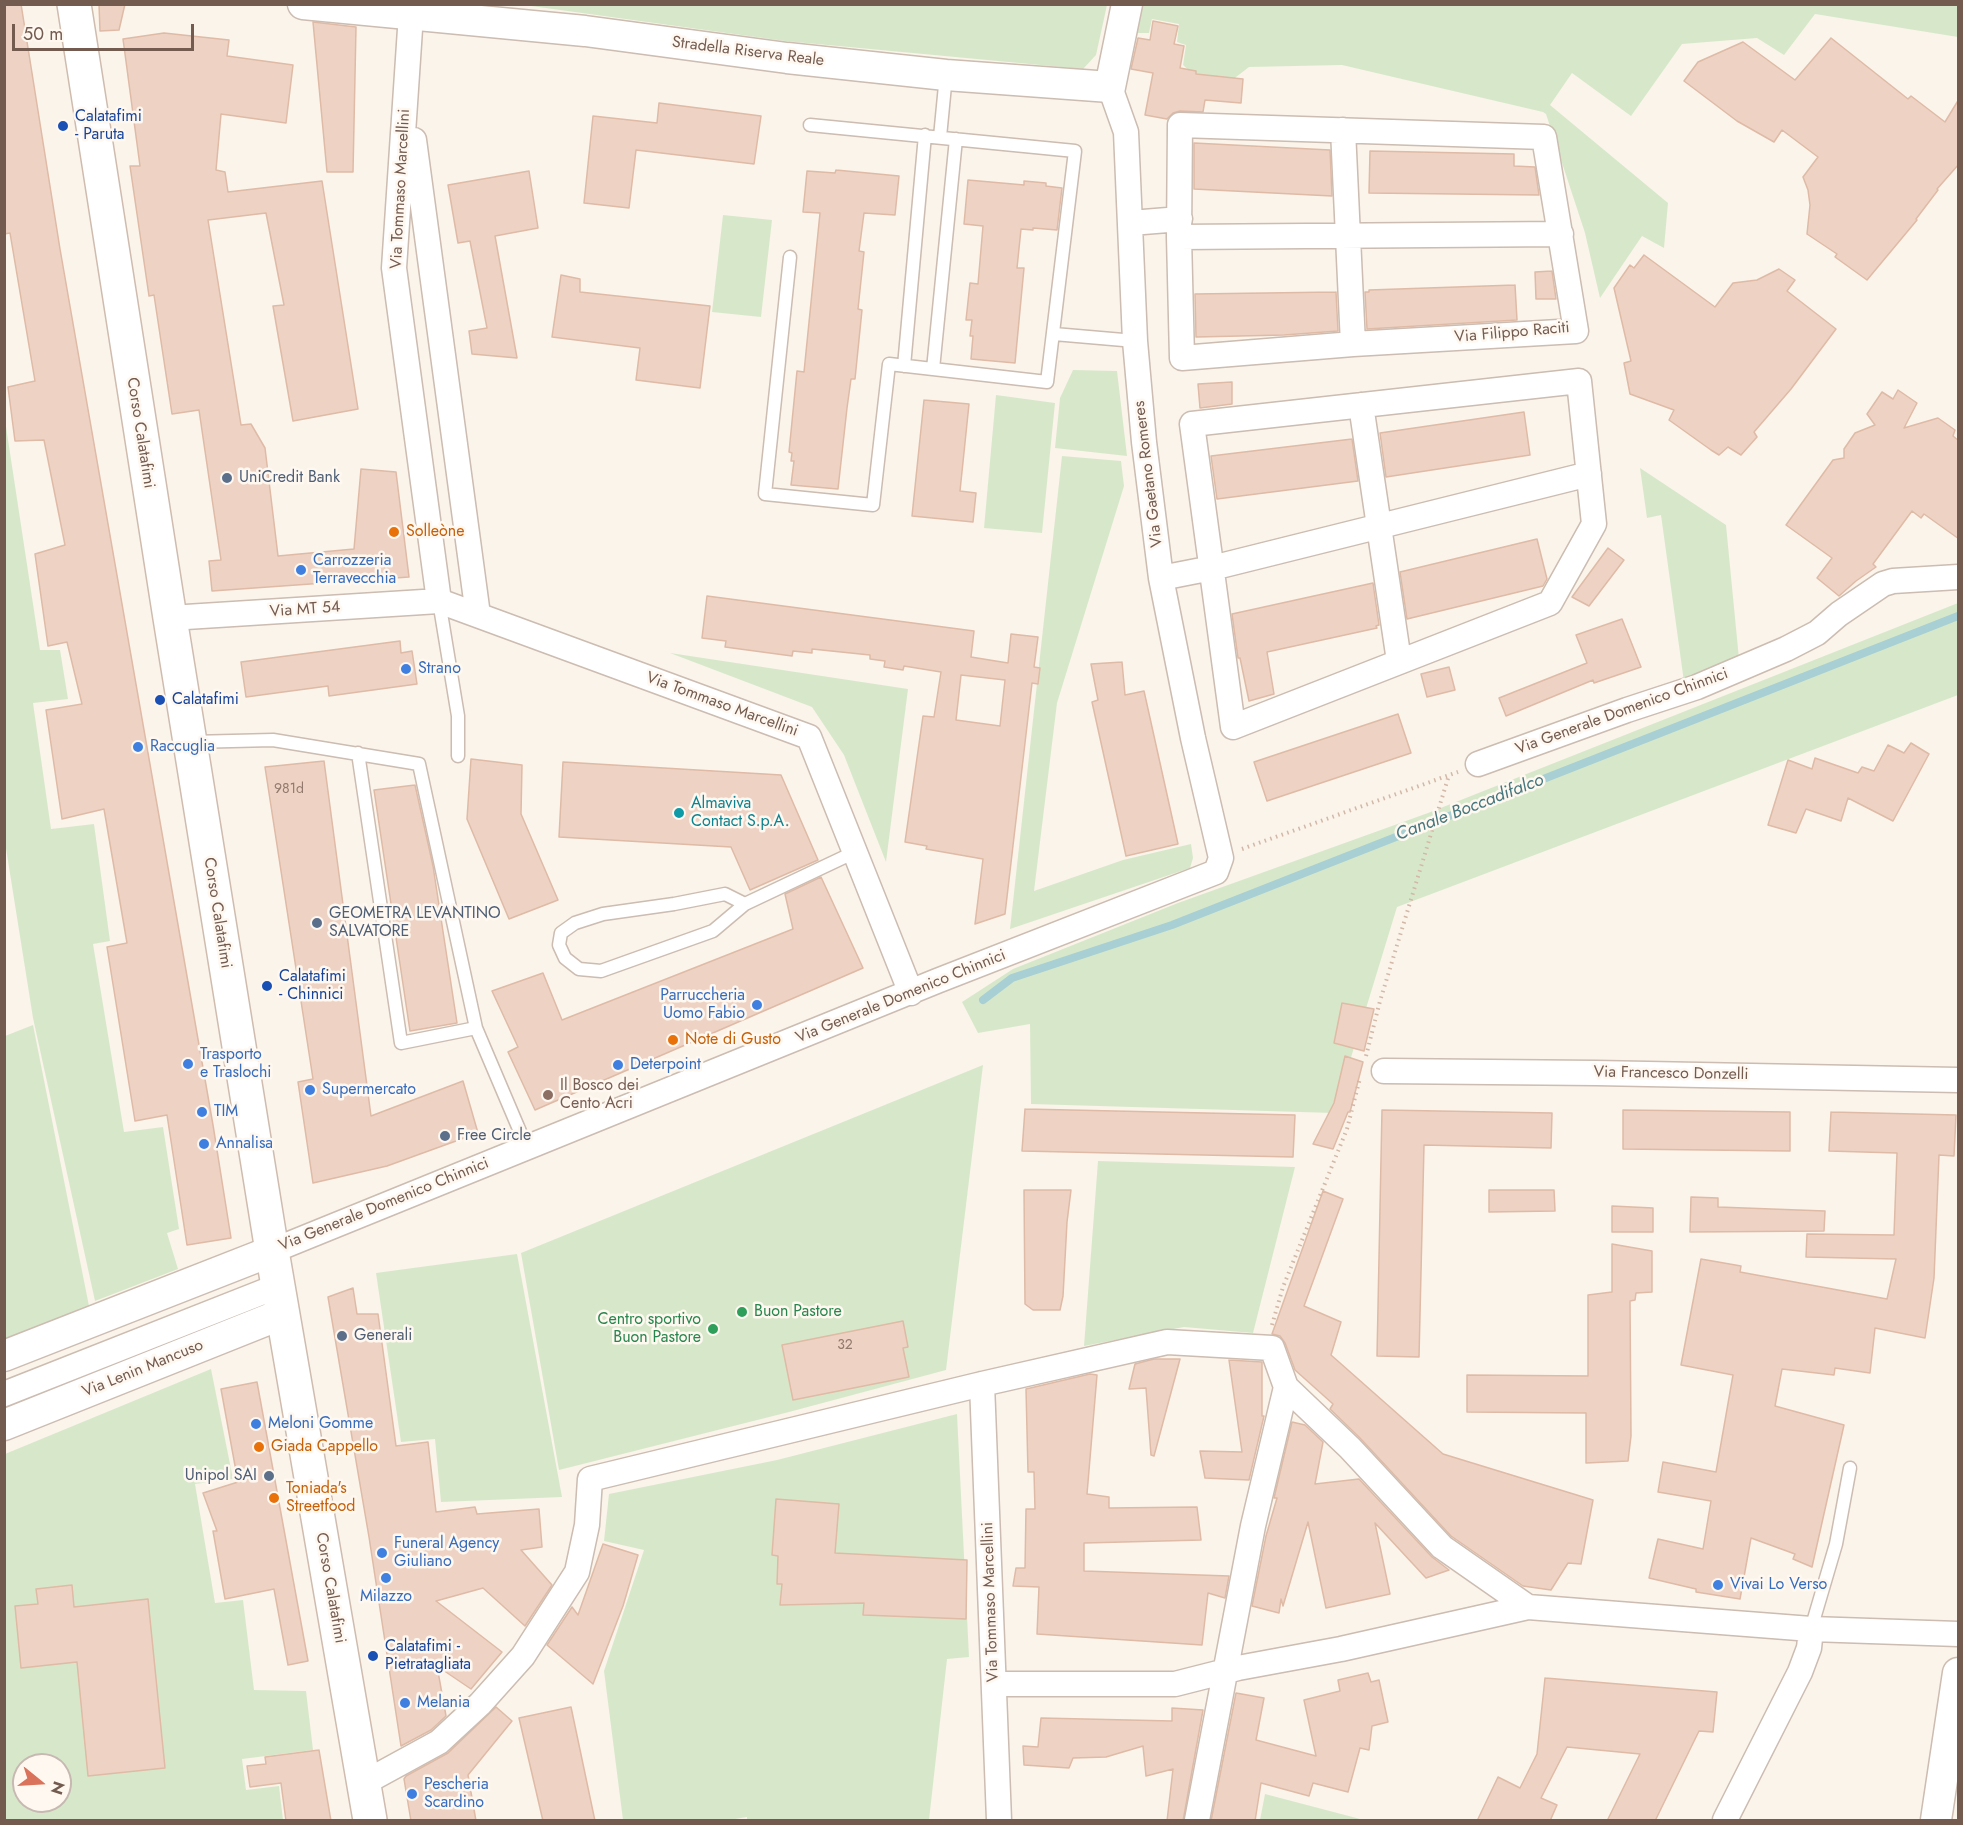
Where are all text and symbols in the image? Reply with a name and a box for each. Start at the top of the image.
scale bar [15,12,196,50]
text: 50 m [23,21,63,47]
street label: Stradella Riserva Reale [671,33,825,71]
place label: Calatafimi - Paruta [75,107,142,145]
street label: Via Tommaso Marcellini [387,108,415,270]
marker: Calatafimi - Paruta [56,119,70,133]
street label: Via Filippo Raciti [1454,318,1570,348]
street label: Corso Calatafimi [122,376,158,490]
street label: Via Gaetano Romeres [1130,400,1168,548]
place label: UniCredit Bank [239,468,340,488]
marker: UniCredit Bank [220,471,234,485]
place label: Solleòne [406,522,464,542]
marker: Solleòne [387,525,401,539]
place label: Carrozzeria Terravecchia [313,551,396,589]
marker: Carrozzeria Terravecchia [294,563,308,577]
street label: Via MT 54 [269,598,341,622]
place label: Strano [418,659,461,679]
marker: Strano [399,662,413,676]
street label: Via Generale Domenico Chinnici [1513,665,1731,759]
street label: Via Tommaso Marcellini [643,669,801,741]
place label: Calatafimi [172,690,239,710]
marker: Calatafimi [153,693,167,707]
place label: Raccuglia [150,737,215,757]
marker: Raccuglia [131,740,145,754]
water label: Canale Boccadifalco [1393,770,1547,846]
house number: 981d [274,782,304,798]
place label: Almaviva Contact S.p.A. [691,794,789,832]
marker: Almaviva Contact S.p.A. [672,806,686,820]
street label: Corso Calatafimi [199,856,235,970]
place label: GEOMETRA LEVANTINO SALVATORE [329,904,501,942]
marker: GEOMETRA LEVANTINO SALVATORE [310,916,324,930]
street label: Via Generale Domenico Chinnici [793,946,1009,1048]
place label: Calatafimi - Chinnici [279,967,346,1005]
marker: Calatafimi - Chinnici [260,979,274,993]
place label: Parruccheria Uomo Fabio [660,986,745,1024]
marker: Parruccheria Uomo Fabio [750,998,764,1012]
place label: Note di Gusto [685,1030,781,1050]
marker: Note di Gusto [666,1033,680,1047]
place label: Trasporto e Traslochi [200,1045,271,1083]
place label: Deterpoint [630,1055,701,1075]
marker: Trasporto e Traslochi [181,1057,195,1071]
marker: Deterpoint [611,1058,625,1072]
street label: Via Francesco Donzelli [1593,1063,1749,1085]
place label: Il Bosco dei Cento Acri [560,1076,639,1114]
place label: Supermercato [322,1080,416,1100]
marker: Supermercato [303,1083,317,1097]
marker: Il Bosco dei Cento Acri [541,1088,555,1102]
place label: TIM [214,1102,238,1122]
marker: TIM [195,1105,209,1119]
place label: Free Circle [457,1126,531,1146]
marker: Free Circle [438,1129,452,1143]
place label: Annalisa [216,1134,273,1154]
marker: Annalisa [197,1137,211,1151]
street label: Via Generale Domenico Chinnici [276,1154,492,1256]
place label: Buon Pastore [754,1302,842,1322]
marker: Buon Pastore [735,1305,749,1319]
place label: Centro sportivo Buon Pastore [597,1310,701,1348]
marker: Centro sportivo Buon Pastore [706,1322,720,1336]
place label: Generali [354,1326,412,1346]
marker: Generali [335,1329,349,1343]
street label: Via Lenin Mancuso [80,1336,206,1402]
house number: 32 [837,1338,853,1354]
place label: Meloni Gomme [268,1414,373,1434]
marker: Meloni Gomme [249,1417,263,1431]
place label: Giada Cappello [271,1437,378,1457]
marker: Giada Cappello [252,1440,266,1454]
place label: Unipol SAI [185,1466,257,1486]
marker: Unipol SAI [262,1469,276,1483]
place label: Toniada's Streetfood [286,1479,355,1517]
marker: Toniada's Streetfood [267,1491,281,1505]
street label: Via Tommaso Marcellini [979,1522,1003,1682]
street label: Corso Calatafimi [311,1531,349,1645]
place label: Funeral Agency Giuliano [394,1534,499,1572]
marker: Funeral Agency Giuliano [375,1546,389,1560]
marker: Milazzo [379,1571,393,1585]
place label: Vivai Lo Verso [1730,1575,1827,1595]
marker: Vivai Lo Verso [1711,1578,1725,1592]
place label: Milazzo [360,1587,412,1607]
place label: Calatafimi - Pietratagliata [385,1637,471,1675]
marker: Calatafimi - Pietratagliata [366,1649,380,1663]
place label: Melania [417,1693,470,1713]
marker: Melania [398,1696,412,1710]
north arrow [12,1753,72,1813]
place label: Pescheria Scardino [424,1775,489,1813]
text: N [45,1778,71,1798]
marker: Pescheria Scardino [405,1787,419,1801]

